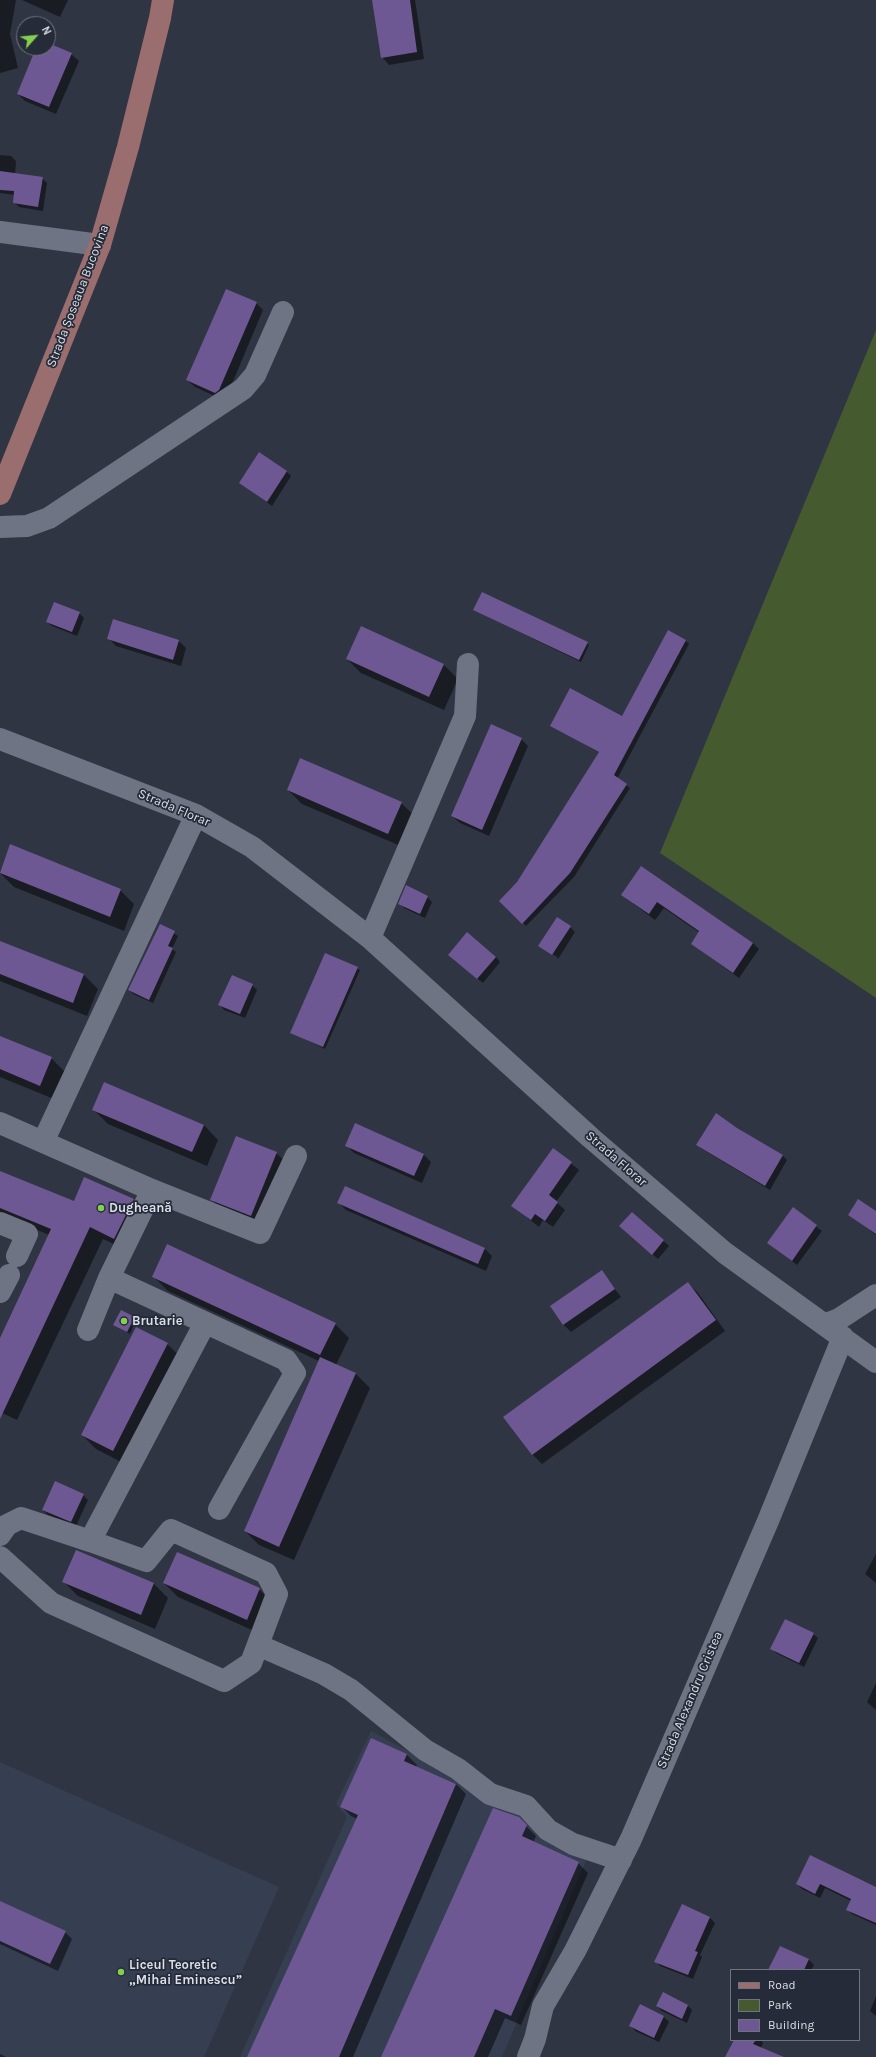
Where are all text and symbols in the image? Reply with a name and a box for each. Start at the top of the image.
north arrow [16,16,56,56]
text: N [39,24,54,37]
street label: Strada Șoseaua Bucovina [44,223,112,369]
street label: Strada Florar [136,786,212,830]
street label: Strada Florar [582,1128,650,1190]
place label: Dugheană [109,1200,172,1216]
marker: Dugheană [96,1203,106,1213]
place label: Brutarie [132,1313,183,1329]
marker: Brutarie [119,1316,129,1326]
street label: Strada Alexandru Cristea [654,1629,726,1771]
place label: Liceul Teoretic „Mihai Eminescu” [129,1957,242,1988]
marker: Liceul Teoretic „Mihai Eminescu” [116,1967,126,1977]
legend [730,1969,860,2041]
text: Road [768,1978,796,1992]
text: Park [768,1998,792,2012]
text: Building [768,2018,814,2032]

